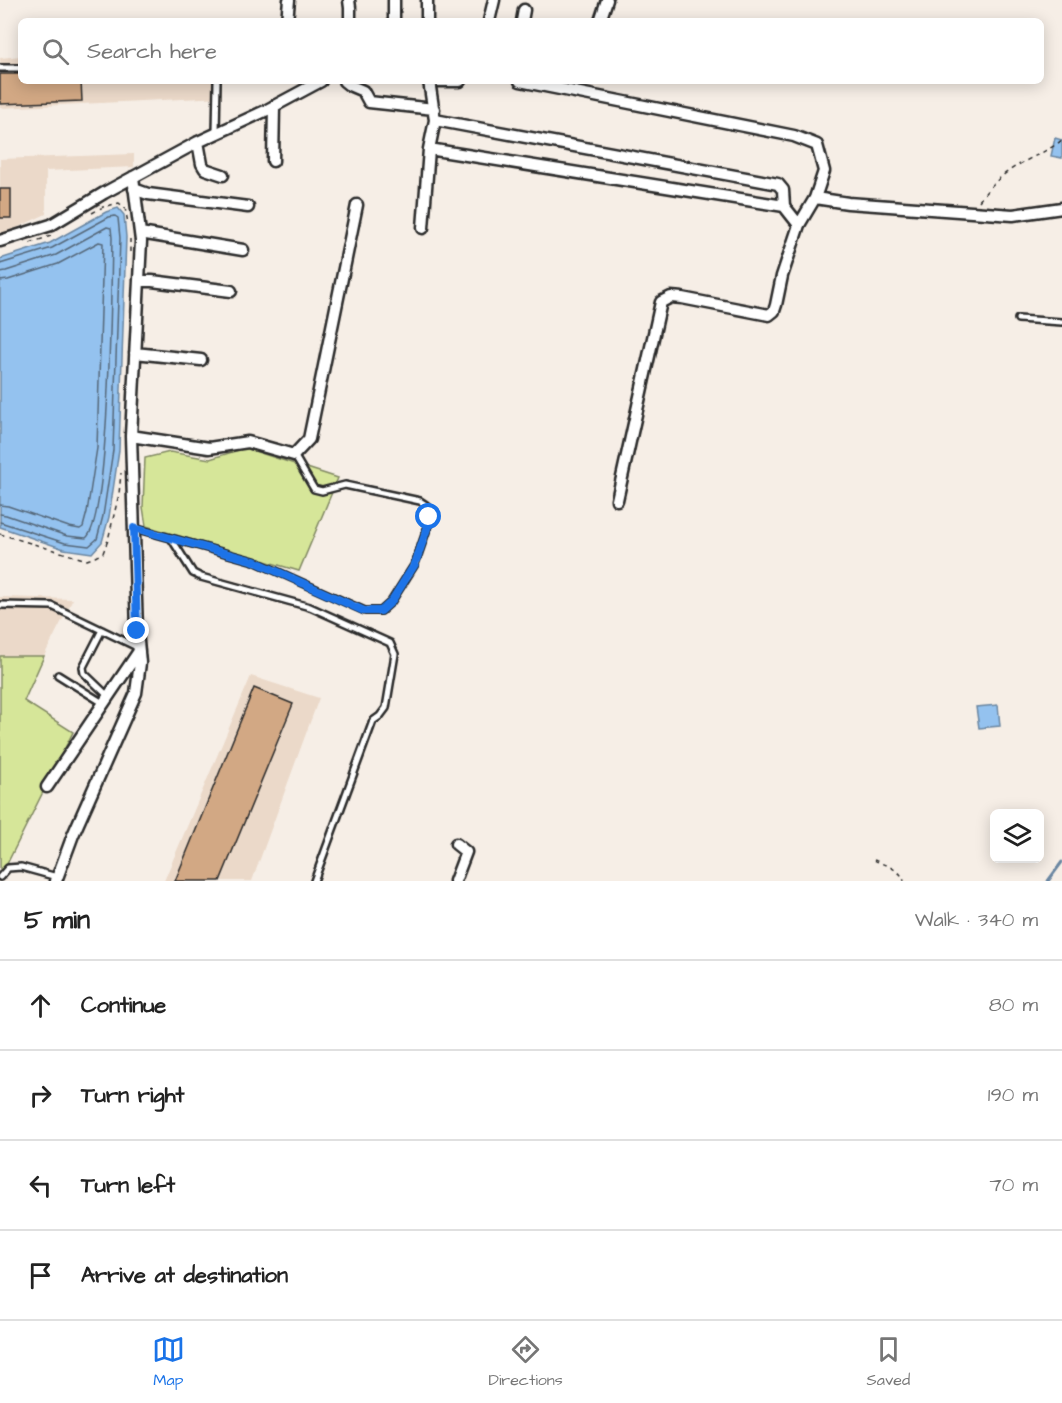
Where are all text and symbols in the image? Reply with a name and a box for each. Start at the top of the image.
search box [18,18,1044,84]
icon: search [39,35,72,68]
text: Search here [87,36,217,67]
route start [415,503,441,529]
route end [123,617,149,643]
map controls [990,809,1044,863]
button: layers [990,809,1044,863]
text: 5 min [24,902,90,938]
text: Walk · 340 m [915,906,1038,934]
icon: ahead [24,989,57,1022]
text: Continue [81,990,166,1021]
text: 80 m [989,991,1038,1019]
icon: right [24,1079,57,1112]
text: Turn right [81,1080,184,1111]
text: 190 m [988,1081,1038,1109]
icon: left [24,1169,57,1202]
text: Turn left [81,1170,175,1201]
text: 70 m [990,1171,1038,1199]
icon: arrive [24,1259,57,1292]
text: Arrive at destination [81,1260,288,1291]
tab: Map [152,1333,185,1391]
tab: Directions [489,1333,563,1391]
tab: Saved [867,1333,910,1391]

